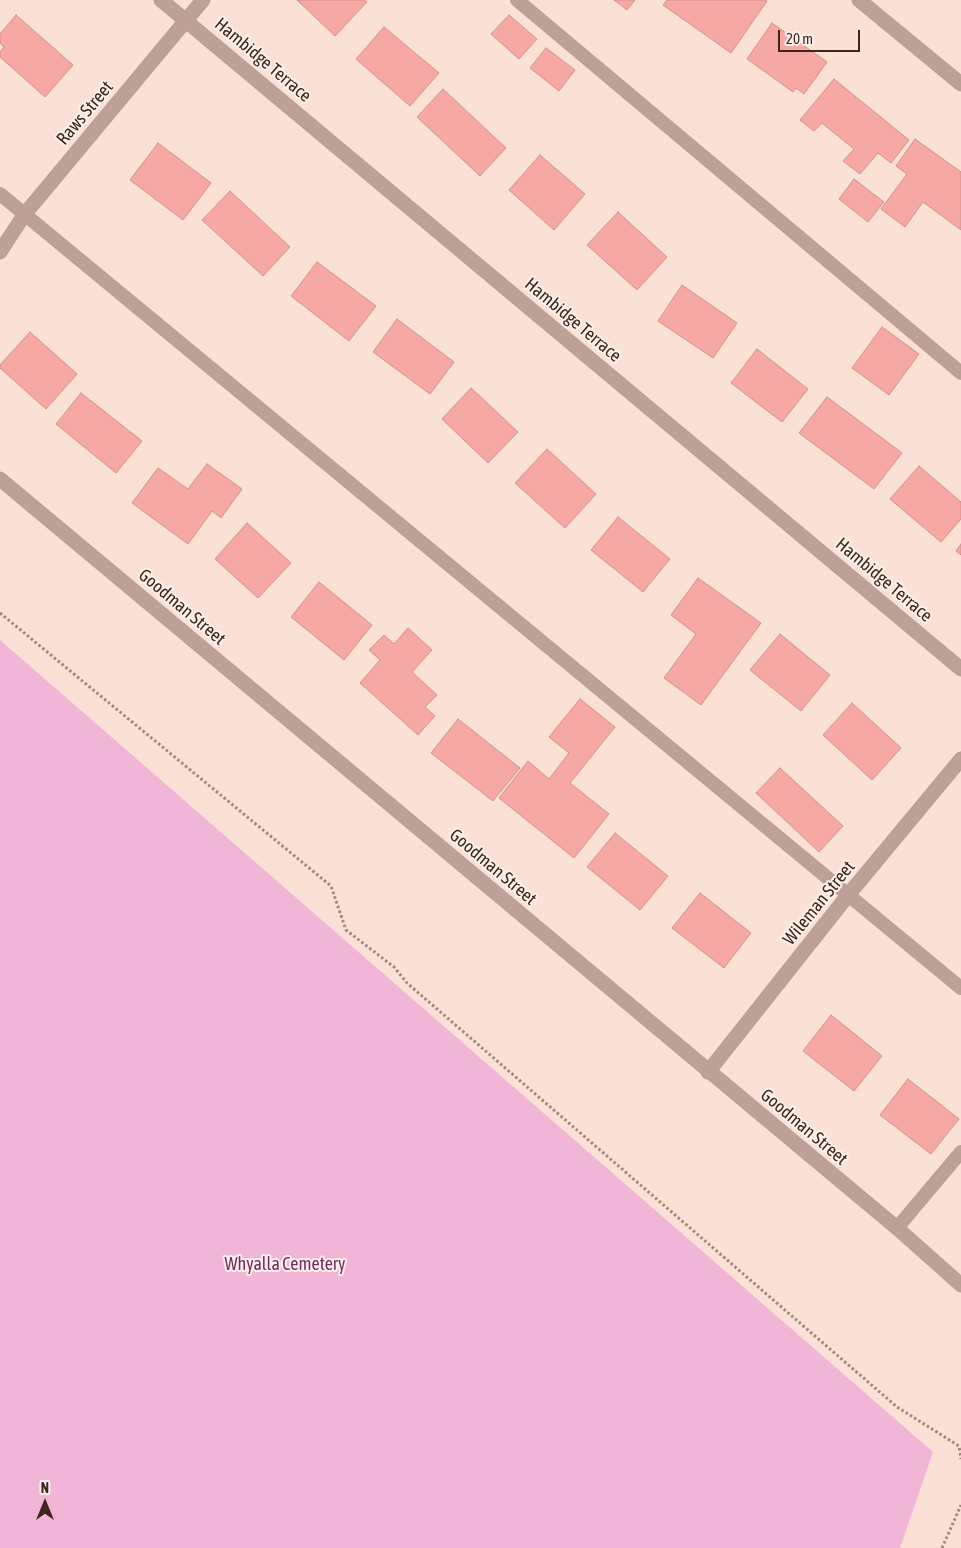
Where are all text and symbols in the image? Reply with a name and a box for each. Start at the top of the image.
street label: Hambidge Terrace [210,13,316,107]
scale bar [781,20,864,52]
text: 20 m [786,30,813,47]
street label: Raws Street [52,77,118,149]
street label: Hambidge Terrace [520,273,626,367]
street label: Hambidge Terrace [831,533,937,627]
street label: Goodman Street [134,564,230,650]
street label: Goodman Street [445,824,541,910]
street label: Wileman Street [779,857,859,949]
street label: Goodman Street [756,1084,852,1170]
park label: Whyalla Cemetery [224,1253,346,1275]
north arrow [20,1478,70,1528]
text: N [41,1480,49,1496]

